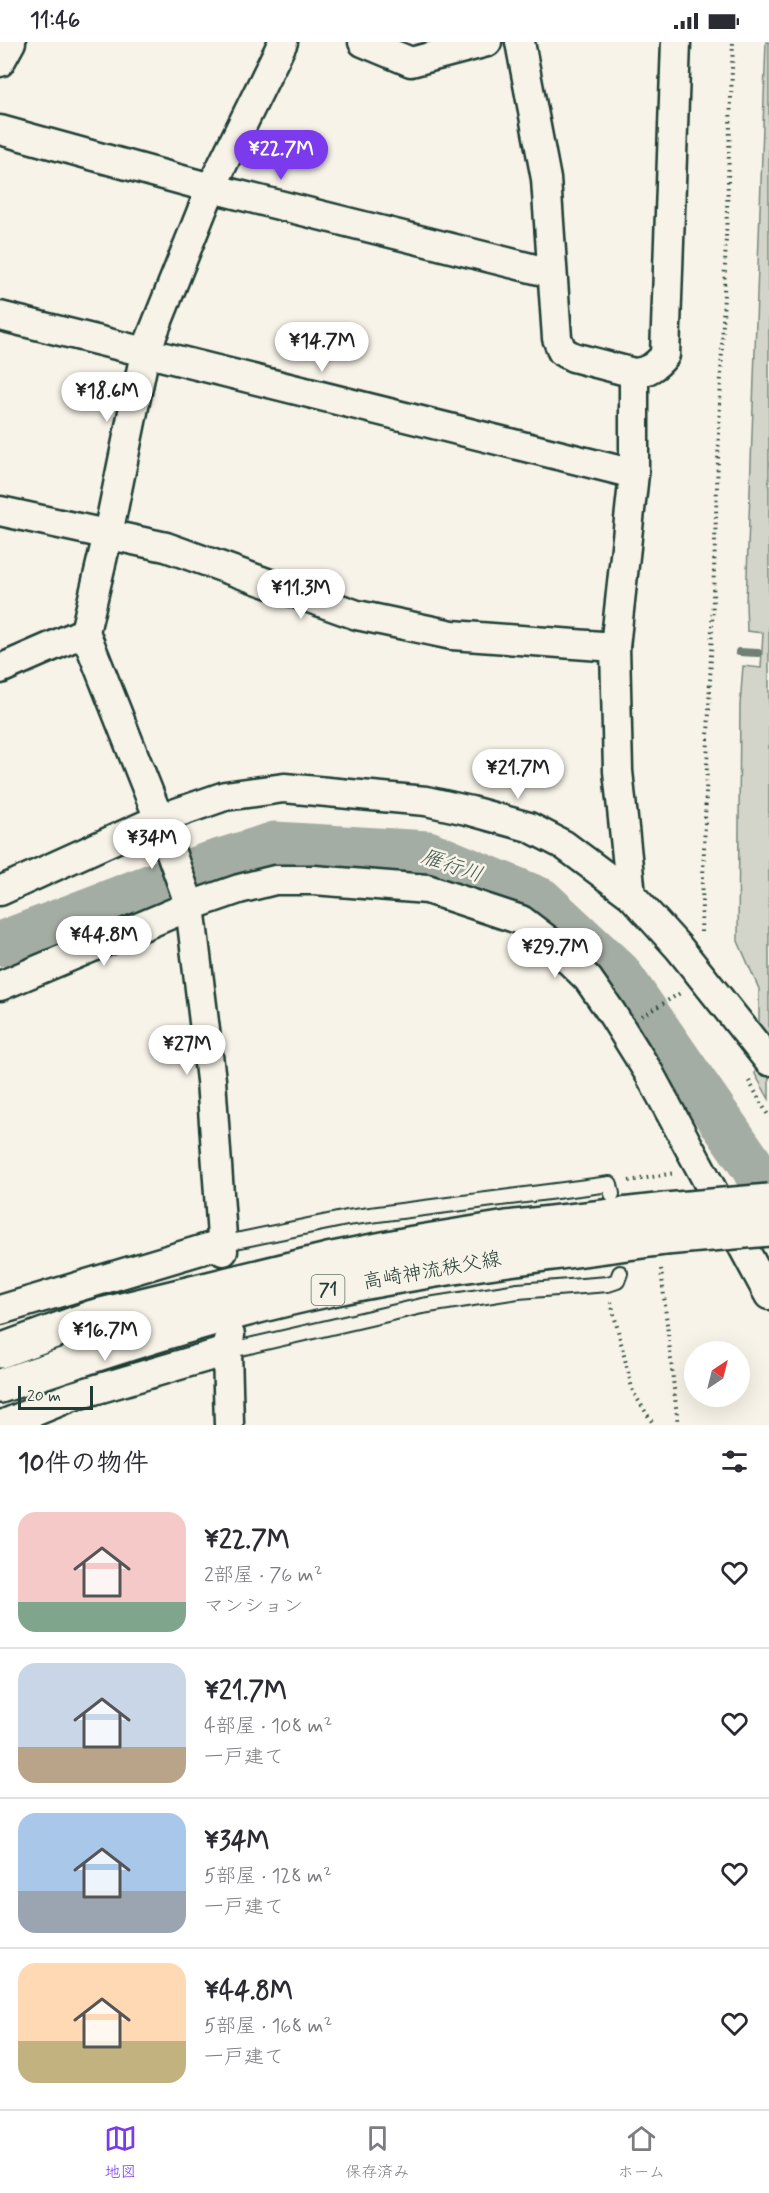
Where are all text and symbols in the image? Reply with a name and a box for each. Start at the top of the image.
text: 11:46 [30,7,80,35]
pin: ¥22.7M [232,130,330,181]
text: ¥22.7M [248,136,314,163]
pin: ¥14.7M [273,322,371,373]
text: ¥14.7M [289,328,355,355]
pin: ¥18.6M [58,372,156,423]
text: ¥18.6M [75,378,139,405]
pin: ¥11.3M [252,569,350,620]
text: ¥11.3M [271,575,331,602]
pin: ¥21.7M [469,749,567,800]
text: ¥21.7M [486,755,550,782]
pin: ¥34M [116,819,188,870]
text: ¥34M [127,825,177,852]
water label: 雁行川 [418,843,486,889]
pin: ¥44.8M [55,916,153,967]
text: ¥44.8M [70,922,138,949]
pin: ¥29.7M [506,928,604,979]
text: ¥29.7M [521,934,589,961]
pin: ¥27M [151,1025,223,1076]
text: ¥27M [163,1031,211,1058]
street label: 高崎神流秩父線 [361,1246,503,1296]
road number: 71 [312,1275,344,1305]
pin: ¥16.7M [56,1311,154,1362]
text: ¥16.7M [72,1317,138,1344]
north arrow [684,1341,750,1407]
map controls [684,1341,750,1407]
scale bar [18,1383,93,1410]
text: 20 m [27,1386,61,1407]
icon: filters [718,1445,751,1478]
text: 10件の物件 [18,1447,149,1481]
text: ¥22.7M [204,1524,289,1558]
icon: home [66,1536,138,1608]
icon: heart [718,1556,751,1589]
text: 2部屋 · 76 m² [204,1562,323,1589]
text: マンション [204,1593,303,1620]
text: ¥21.7M [204,1675,287,1709]
icon: home [66,1687,138,1759]
icon: heart [718,1707,751,1740]
text: 4部屋 · 108 m² [204,1713,332,1740]
text: 一戸建て [204,1744,284,1771]
text: ¥34M [204,1825,269,1859]
icon: home [66,1837,138,1909]
icon: heart [718,1857,751,1890]
text: 5部屋 · 128 m² [204,1863,332,1890]
text: 一戸建て [204,1894,284,1921]
text: ¥44.8M [204,1975,293,2009]
icon: home [66,1987,138,2059]
icon: heart [718,2007,751,2040]
text: 5部屋 · 168 m² [204,2013,332,2040]
text: 一戸建て [204,2044,284,2071]
tab: 地図 [104,2122,137,2183]
tab: 保存済み [345,2122,409,2183]
tab: ホーム [618,2122,665,2183]

